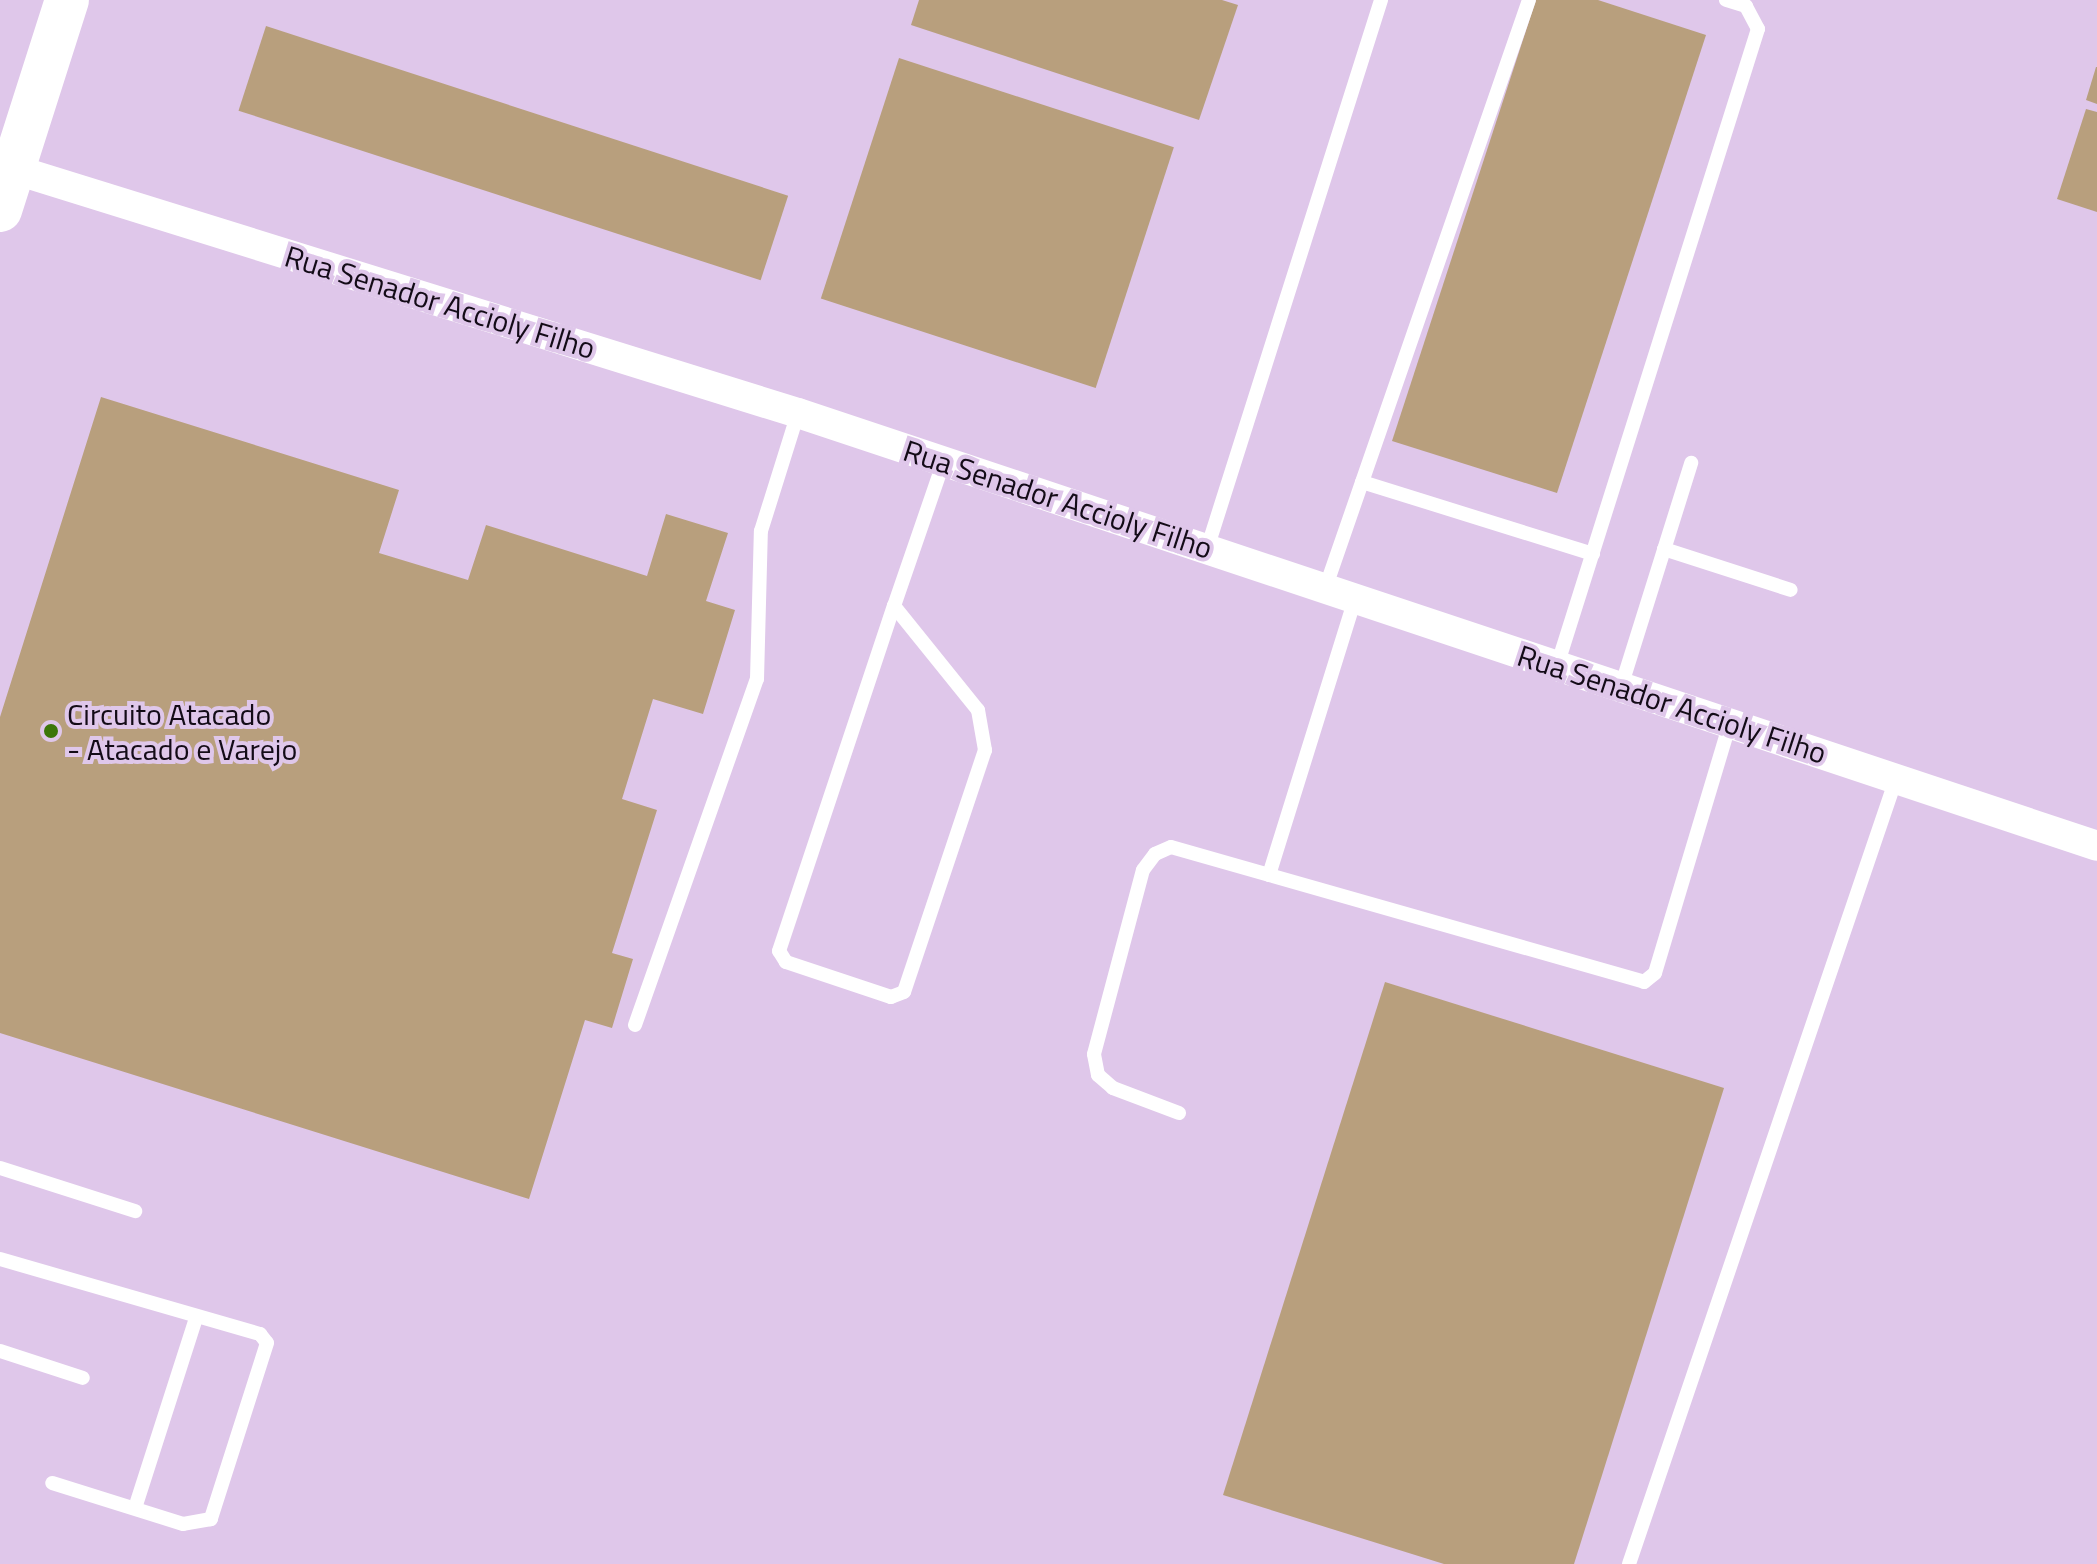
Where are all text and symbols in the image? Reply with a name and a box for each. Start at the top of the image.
street label: Rua Senador Accioly Filho [281,238,599,366]
street label: Rua Senador Accioly Filho [899,432,1217,566]
street label: Rua Senador Accioly Filho [1513,637,1831,771]
place label: Circuito Atacado - Atacado e Varejo [67,696,297,766]
marker: Circuito Atacado - Atacado e Varejo [42,722,60,740]

